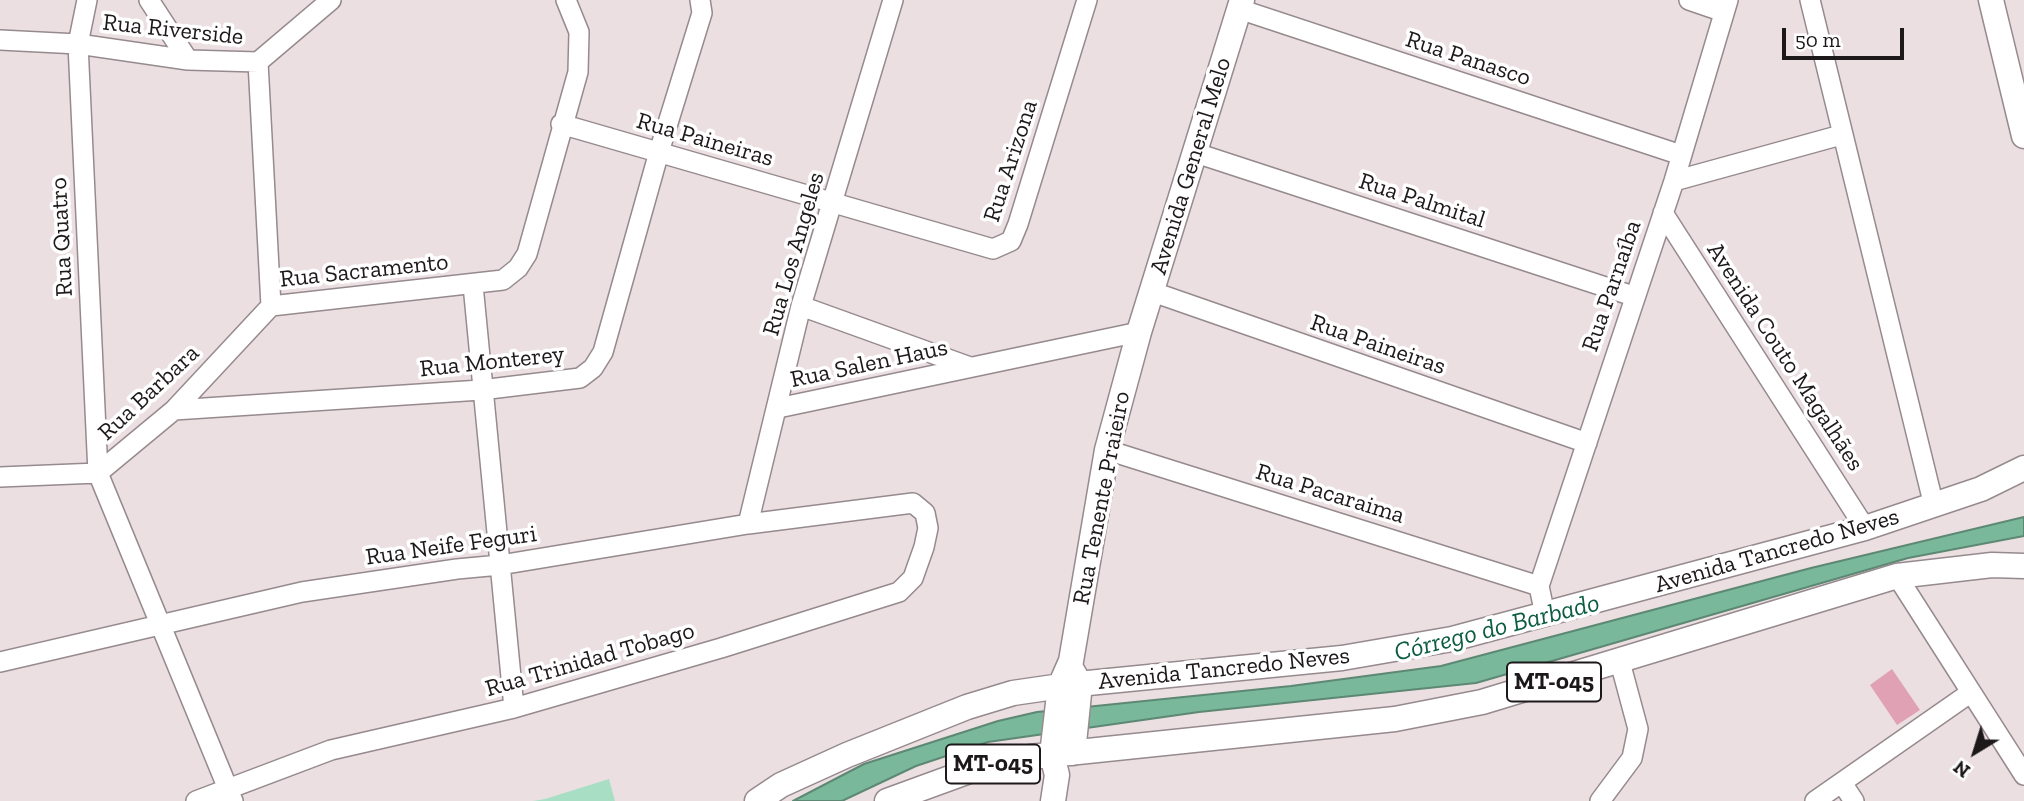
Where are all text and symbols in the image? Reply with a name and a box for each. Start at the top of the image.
street label: Rua Riverside [101,8,245,52]
scale bar [1786,14,1909,58]
street label: Rua Panasco [1402,25,1534,93]
text: 50 m [1795,27,1841,52]
street label: Avenida General Melo [1144,54,1238,278]
street label: Rua Arizona [978,96,1044,226]
street label: Rua Paineiras [633,107,777,173]
street label: Rua Palmital [1355,167,1489,235]
street label: Rua Los Angeles [757,169,831,339]
street label: Rua Quatro [44,177,80,297]
street label: Rua Parnaíba [1576,217,1648,355]
street label: Avenida Couto Magalhães [1700,237,1870,477]
street label: Rua Sacramento [278,248,450,294]
street label: Rua Paineiras [1307,308,1449,382]
street label: Rua Salen Haus [788,333,950,395]
street label: Rua Barbara [93,339,205,447]
street label: Rua Monterey [418,340,566,384]
street label: Rua Tenente Praieiro [1067,389,1137,607]
street label: Rua Pacaraima [1252,458,1408,530]
street label: Avenida Tancredo Neves [1652,502,1902,600]
street label: Rua Neife Feguri [364,520,538,572]
water label: Córrego do Barbado [1391,587,1603,669]
street label: Rua Trinidad Tobago [482,616,698,704]
street label: Avenida Tancredo Neves [1097,641,1351,697]
road number: MT-045 [1507,662,1601,702]
north arrow [1940,717,2010,787]
road number: MT-045 [946,744,1040,784]
text: N [1949,755,1975,782]

